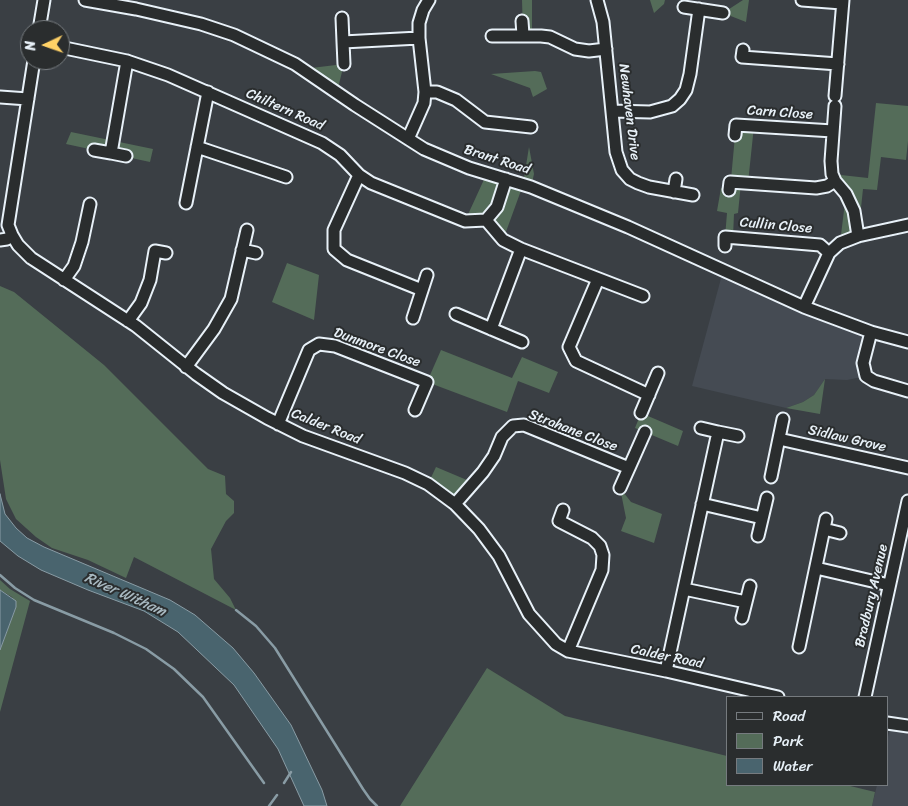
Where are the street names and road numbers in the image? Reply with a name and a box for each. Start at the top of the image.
street label: Newhaven Drive [615,63,643,161]
street label: Chiltern Road [243,85,327,135]
street label: Carn Close [746,102,814,124]
street label: Brant Road [462,141,532,179]
street label: Cullin Close [739,214,813,238]
street label: Dunmore Close [331,325,423,371]
street label: Calder Road [289,405,363,449]
street label: Strahane Close [526,406,620,456]
street label: Sidlaw Grove [806,422,888,456]
street label: Bradbury Avenue [852,543,892,649]
street label: Calder Road [629,641,705,673]

